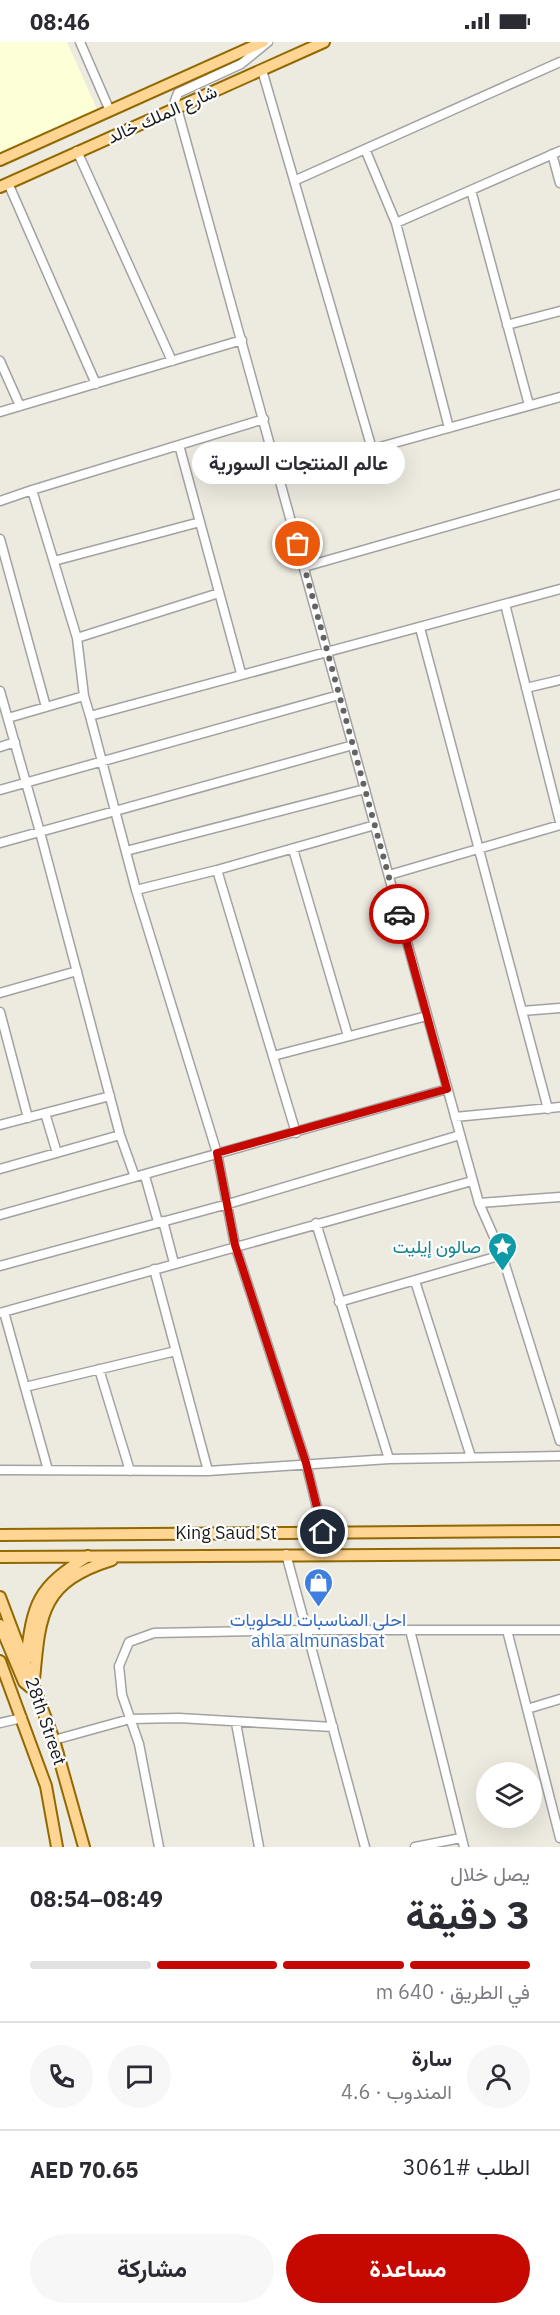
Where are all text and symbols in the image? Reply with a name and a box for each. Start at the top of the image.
text: 08:46 [30,7,90,36]
street label: شارع الملك خالد [103,79,221,149]
callout: عالم المنتجات السورية [192,442,404,484]
text: عالم المنتجات السورية [209,449,388,476]
pin [272,518,323,569]
icon: bag [281,527,314,560]
courier [369,884,429,944]
icon: car [383,898,416,931]
place icon: صالون إيليت [486,1230,518,1272]
place label: صالون إيليت [393,1235,481,1259]
pin [297,1506,348,1557]
icon: home [306,1515,339,1548]
street label: King Saud St [175,1521,277,1544]
shop icon: احلى المناسبات للحلويات ahla almunasbat [302,1566,334,1608]
place label: احلى المناسبات للحلويات ahla almunasbat [230,1608,406,1652]
street label: 28th Street [20,1674,72,1768]
map controls [476,1762,542,1828]
button: layers [476,1762,542,1828]
text: يصل خلال [450,1860,530,1887]
text: 08:49–08:54 [30,1884,163,1913]
text: 3 دقيقة [405,1889,530,1940]
text: في الطريق · 640 m [376,1978,530,2005]
text: سارة [411,2043,452,2072]
button: phone [30,2045,93,2108]
button: chat [108,2045,171,2108]
button: person [467,2045,530,2108]
text: المندوب · 4.6 [341,2078,452,2105]
text: الطلب #3061 [403,2152,530,2181]
text: AED 70.65 [30,2155,139,2184]
button: مشاركة [30,2234,274,2303]
button: مساعدة [286,2234,530,2303]

